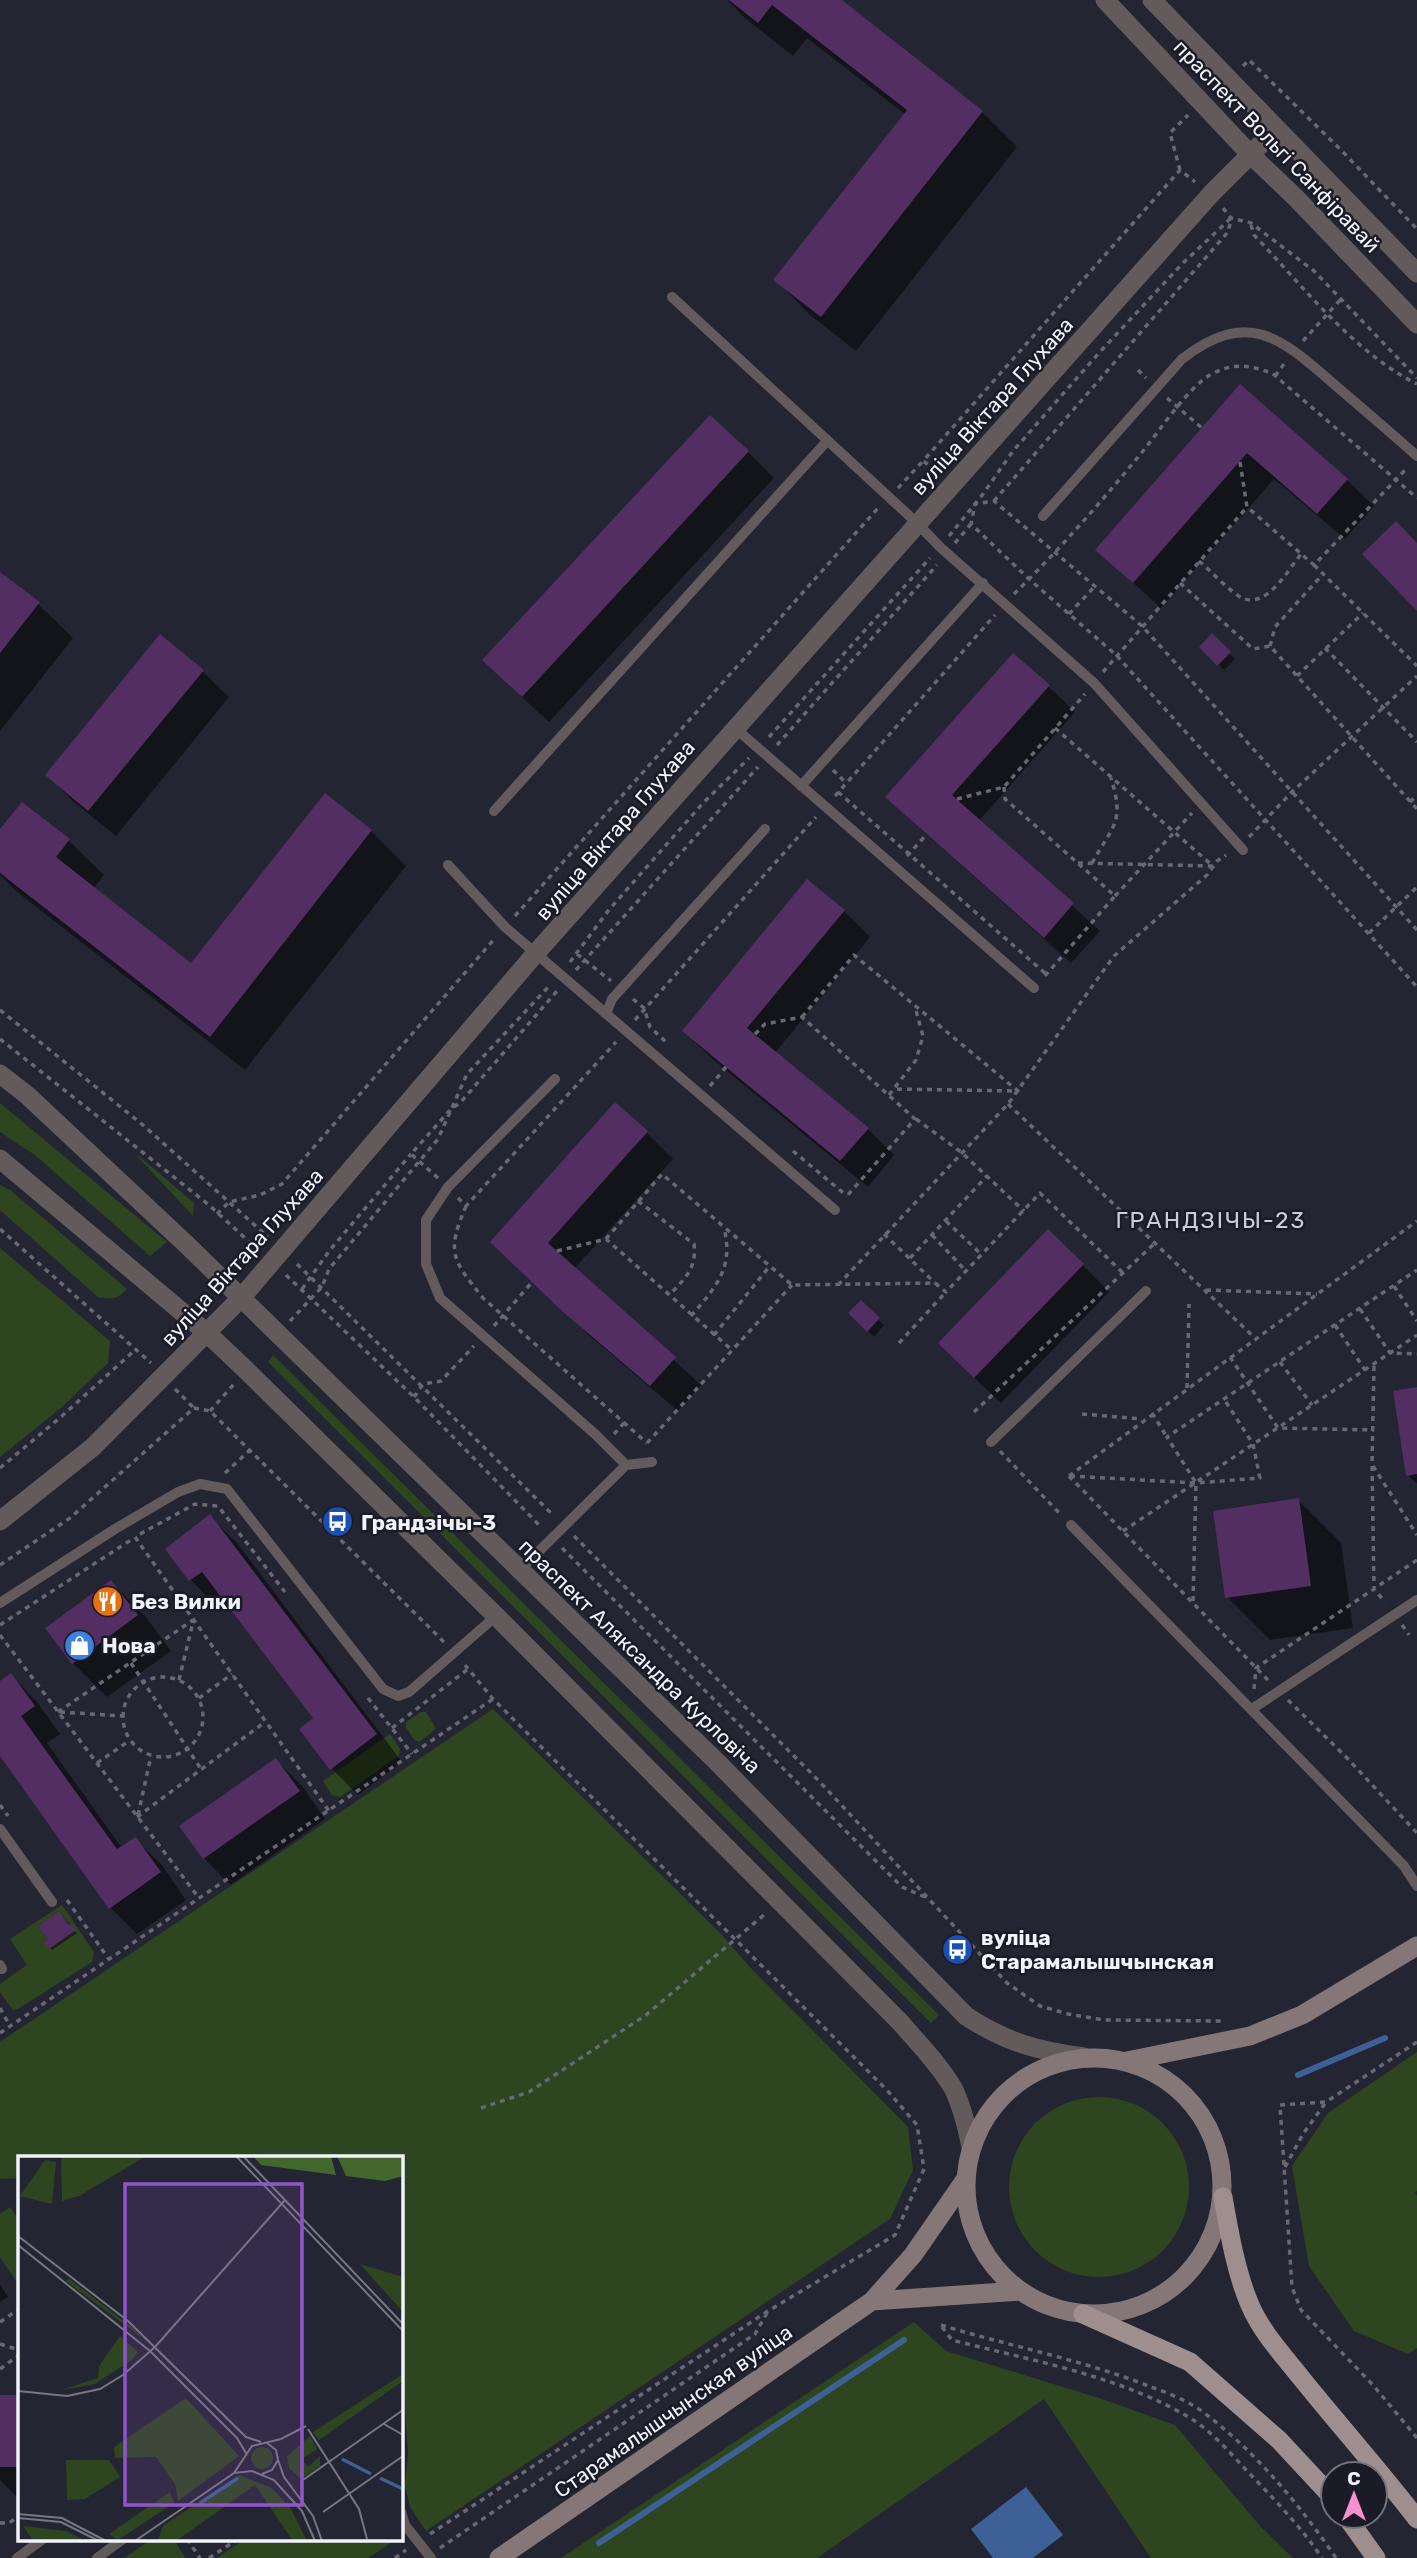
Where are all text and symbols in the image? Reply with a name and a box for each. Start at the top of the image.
street label: праспект Вольгі Санфіравай [1169,34,1385,258]
street label: вуліца Віктара Глухава [906,312,1078,500]
street label: вуліца Віктара Глухава [530,735,700,925]
street label: вуліца Віктара Глухава [156,1163,328,1351]
district label: ГРАНДЗІЧЫ-23 [1116,1206,1306,1234]
bus stop icon: Грандзічы-3 [321,1505,355,1539]
place label: Грандзічы-3 [361,1510,496,1535]
street label: праспект Аляксандра Курловіча [514,1534,766,1778]
restaurant icon: Без Вилки [91,1584,125,1618]
place label: Без Вилки [131,1589,241,1614]
shop icon: Нова [62,1628,96,1662]
place label: Нова [102,1633,156,1658]
place label: вуліца Старамалышчынская [981,1925,1214,1974]
bus stop icon: вуліца Старамалышчынская [941,1932,975,1966]
inset map [18,2156,402,2540]
street label: Старамалышчынская вуліца [549,2319,797,2503]
north arrow [1319,2460,1389,2530]
text: С [1347,2467,1361,2490]

